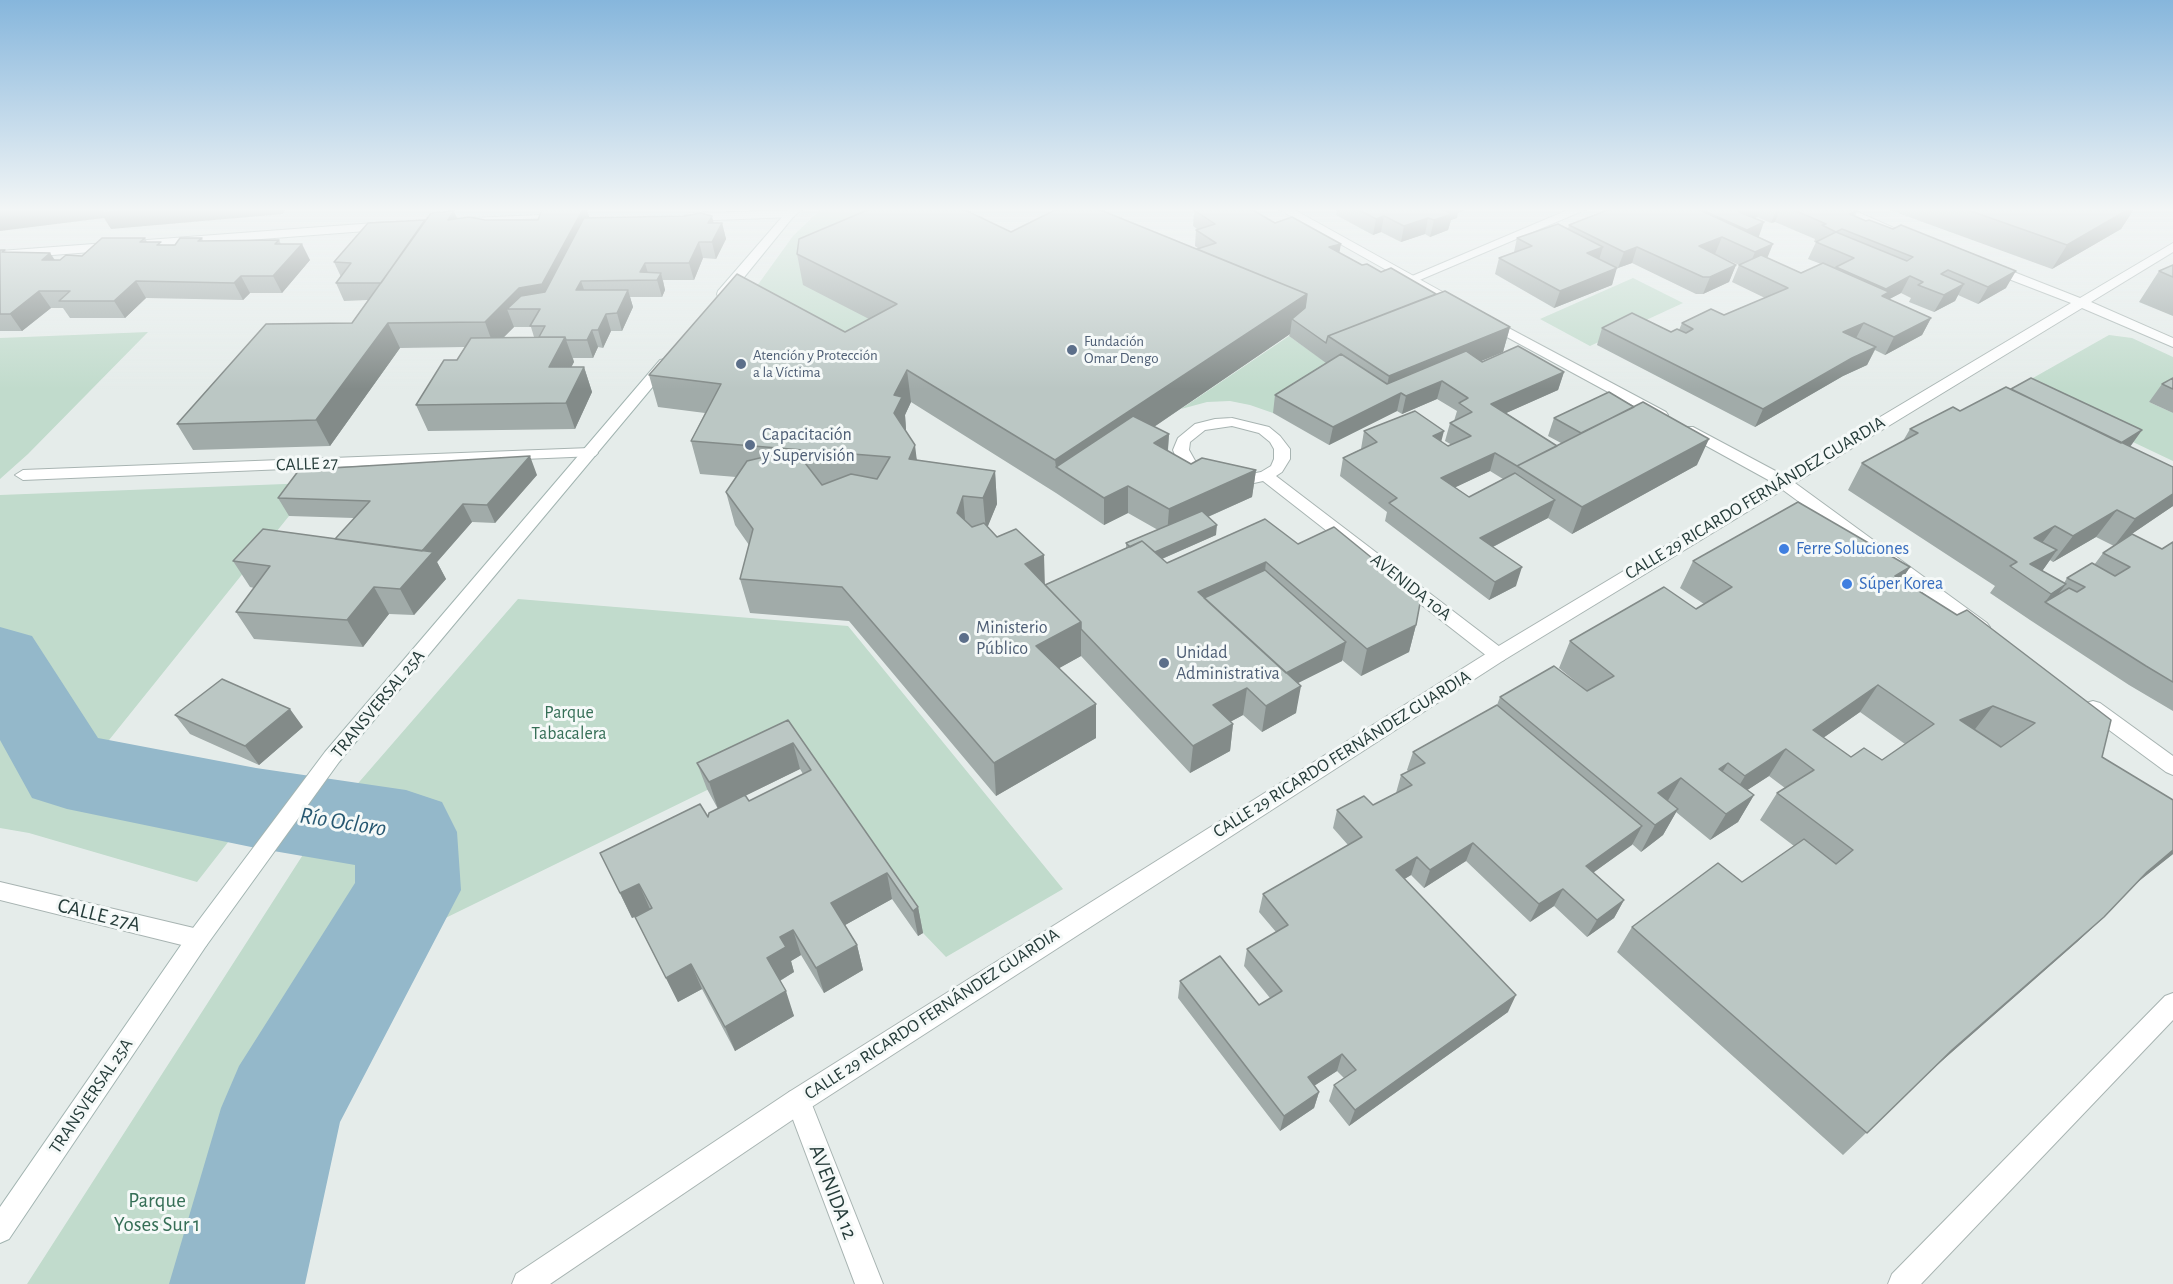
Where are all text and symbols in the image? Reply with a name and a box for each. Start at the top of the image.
place label: Fundación Omar Dengo [1084,332,1159,367]
marker: Fundación Omar Dengo [1065,343,1079,357]
place label: Atención y Protección a la Víctima [753,346,878,381]
marker: Atención y Protección a la Víctima [734,357,748,371]
street label: CALLE 29 RICARDO FERNÁNDEZ GUARDIA [1621,412,1889,584]
place label: Capacitación y Supervisión [762,424,855,466]
marker: Capacitación y Supervisión [743,438,757,452]
street label: CALLE 27 [276,452,338,476]
place label: Ferre Soluciones [1796,538,1909,560]
marker: Ferre Soluciones [1777,542,1791,556]
street label: AVENIDA 10A [1366,549,1456,625]
place label: Súper Korea [1859,573,1943,595]
marker: Súper Korea [1840,577,1854,591]
place label: Ministerio Público [976,617,1048,660]
marker: Ministerio Público [957,631,971,645]
place label: Unidad Administrativa [1176,642,1280,684]
street label: TRANSVERSAL 25A [327,646,429,762]
marker: Unidad Administrativa [1157,656,1171,670]
street label: CALLE 29 RICARDO FERNÁNDEZ GUARDIA [1209,665,1475,843]
park label: Parque Tabacalera [531,702,607,744]
water label: Río Ocloro [298,801,388,843]
street label: CALLE 27A [55,893,143,937]
street label: CALLE 29 RICARDO FERNÁNDEZ GUARDIA [801,923,1063,1105]
street label: TRANSVERSAL 25A [44,1034,138,1158]
street label: AVENIDA 12 [803,1141,863,1243]
park label: Parque Yoses Sur 1 [114,1188,200,1238]

